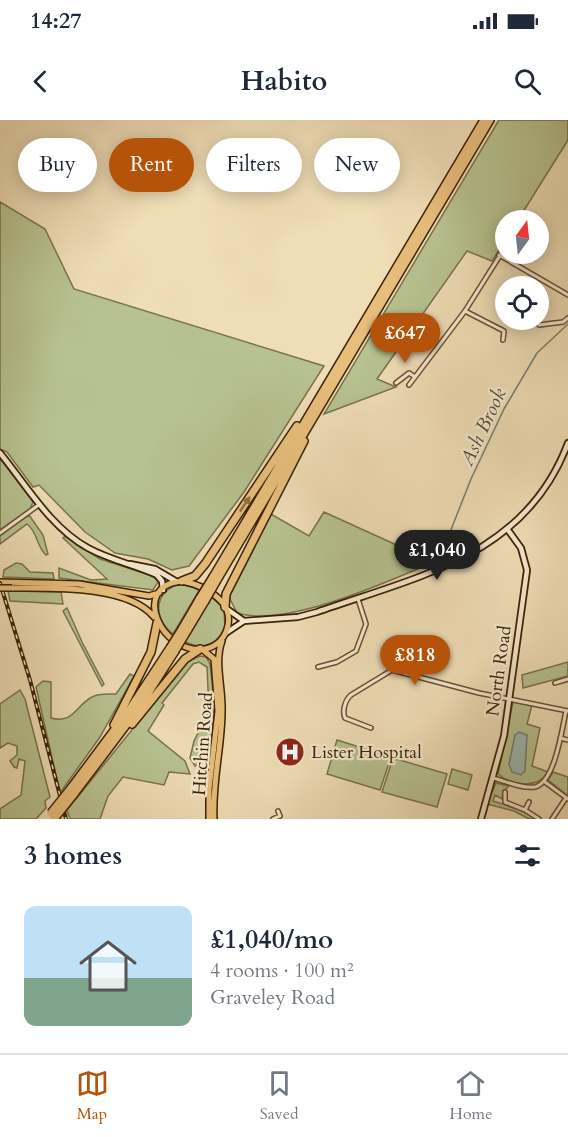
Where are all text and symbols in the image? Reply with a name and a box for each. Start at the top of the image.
text: 14:27 [30,6,81,36]
text: Habito [241,63,327,100]
icon: back [24,65,57,98]
icon: search [511,65,544,98]
chip: Buy [18,138,97,192]
chip: Rent [109,138,194,192]
chip: Filters [206,138,302,192]
chip: New [314,138,400,192]
north arrow [495,210,549,264]
map controls [495,210,549,330]
button: locate [495,276,549,330]
pin: £647 [369,313,441,364]
text: £647 [384,319,426,346]
water label: Ash Brook [453,384,513,471]
one-way arrow [239,496,250,512]
pin: £1,040 [388,530,486,581]
text: £1,040 [408,536,466,563]
street label: North Road [480,623,518,718]
pin: £818 [379,635,451,686]
text: £818 [394,641,436,668]
street label: Hitchin Road [187,691,219,797]
hospital icon: Lister Hospital [274,736,306,768]
place label: Lister Hospital [311,740,422,765]
text: 3 homes [24,838,122,873]
icon: filters [511,839,544,872]
text: £1,040/mo [210,922,333,957]
icon: home [72,930,144,1002]
text: 4 rooms · 100 m² [210,957,354,984]
text: Graveley Road [210,984,335,1011]
tab: Map [76,1067,109,1125]
tab: Saved [260,1067,298,1125]
tab: Home [450,1067,492,1125]

